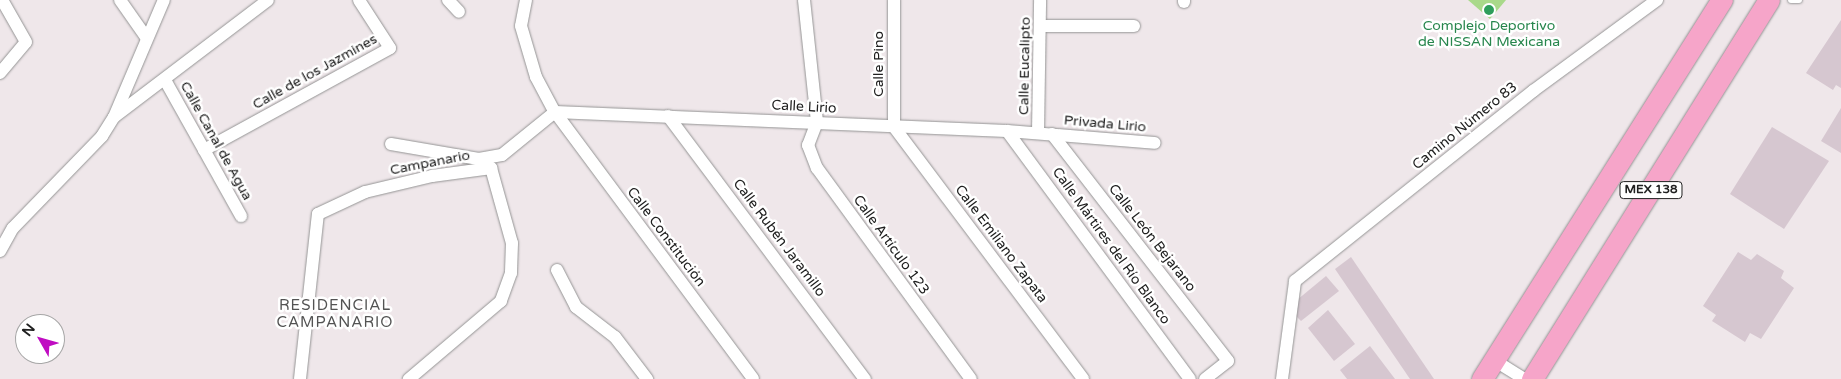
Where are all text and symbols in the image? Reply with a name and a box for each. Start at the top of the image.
marker: Complejo Deportivo de NISSAN Mexicana [1483,4,1495,16]
street label: Calle Eucalipto [1016,17,1034,115]
place label: Complejo Deportivo de NISSAN Mexicana [1418,18,1560,50]
street label: Calle de los Jazmines [250,31,380,113]
street label: Calle Pino [871,31,887,97]
street label: Calle Canal de Agua [176,79,256,203]
street label: Camino Número 83 [1409,79,1521,173]
street label: Calle Lirio [771,97,837,117]
street label: Privada Lirio [1063,112,1147,136]
street label: Campanario [389,147,471,179]
street label: Calle Mártires del Río Blanco [1048,164,1174,328]
street label: Calle Rubén Jaramillo [729,176,829,300]
road number: MEX 138 [1618,180,1684,200]
street label: Calle León Bejarano [1105,181,1199,295]
street label: Calle Emiliano Zapata [951,182,1051,306]
street label: Calle Constitución [623,184,709,290]
street label: Calle Artículo 123 [849,192,933,298]
district label: RESIDENCIAL CAMPANARIO [275,296,395,331]
north arrow [15,314,65,364]
text: N [18,320,39,340]

